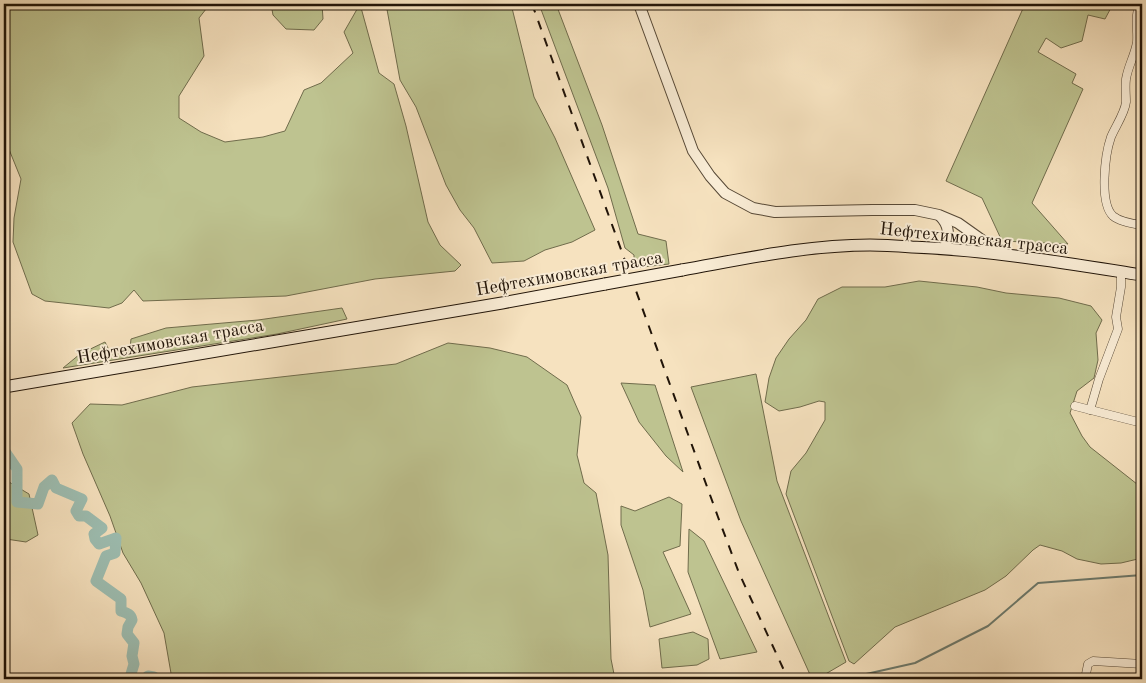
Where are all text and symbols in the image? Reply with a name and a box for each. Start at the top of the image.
street label: Нефтехимовская трасса [879,220,1069,259]
street label: Нефтехимовская трасса [474,249,664,300]
street label: Нефтехимовская трасса [75,317,265,368]

